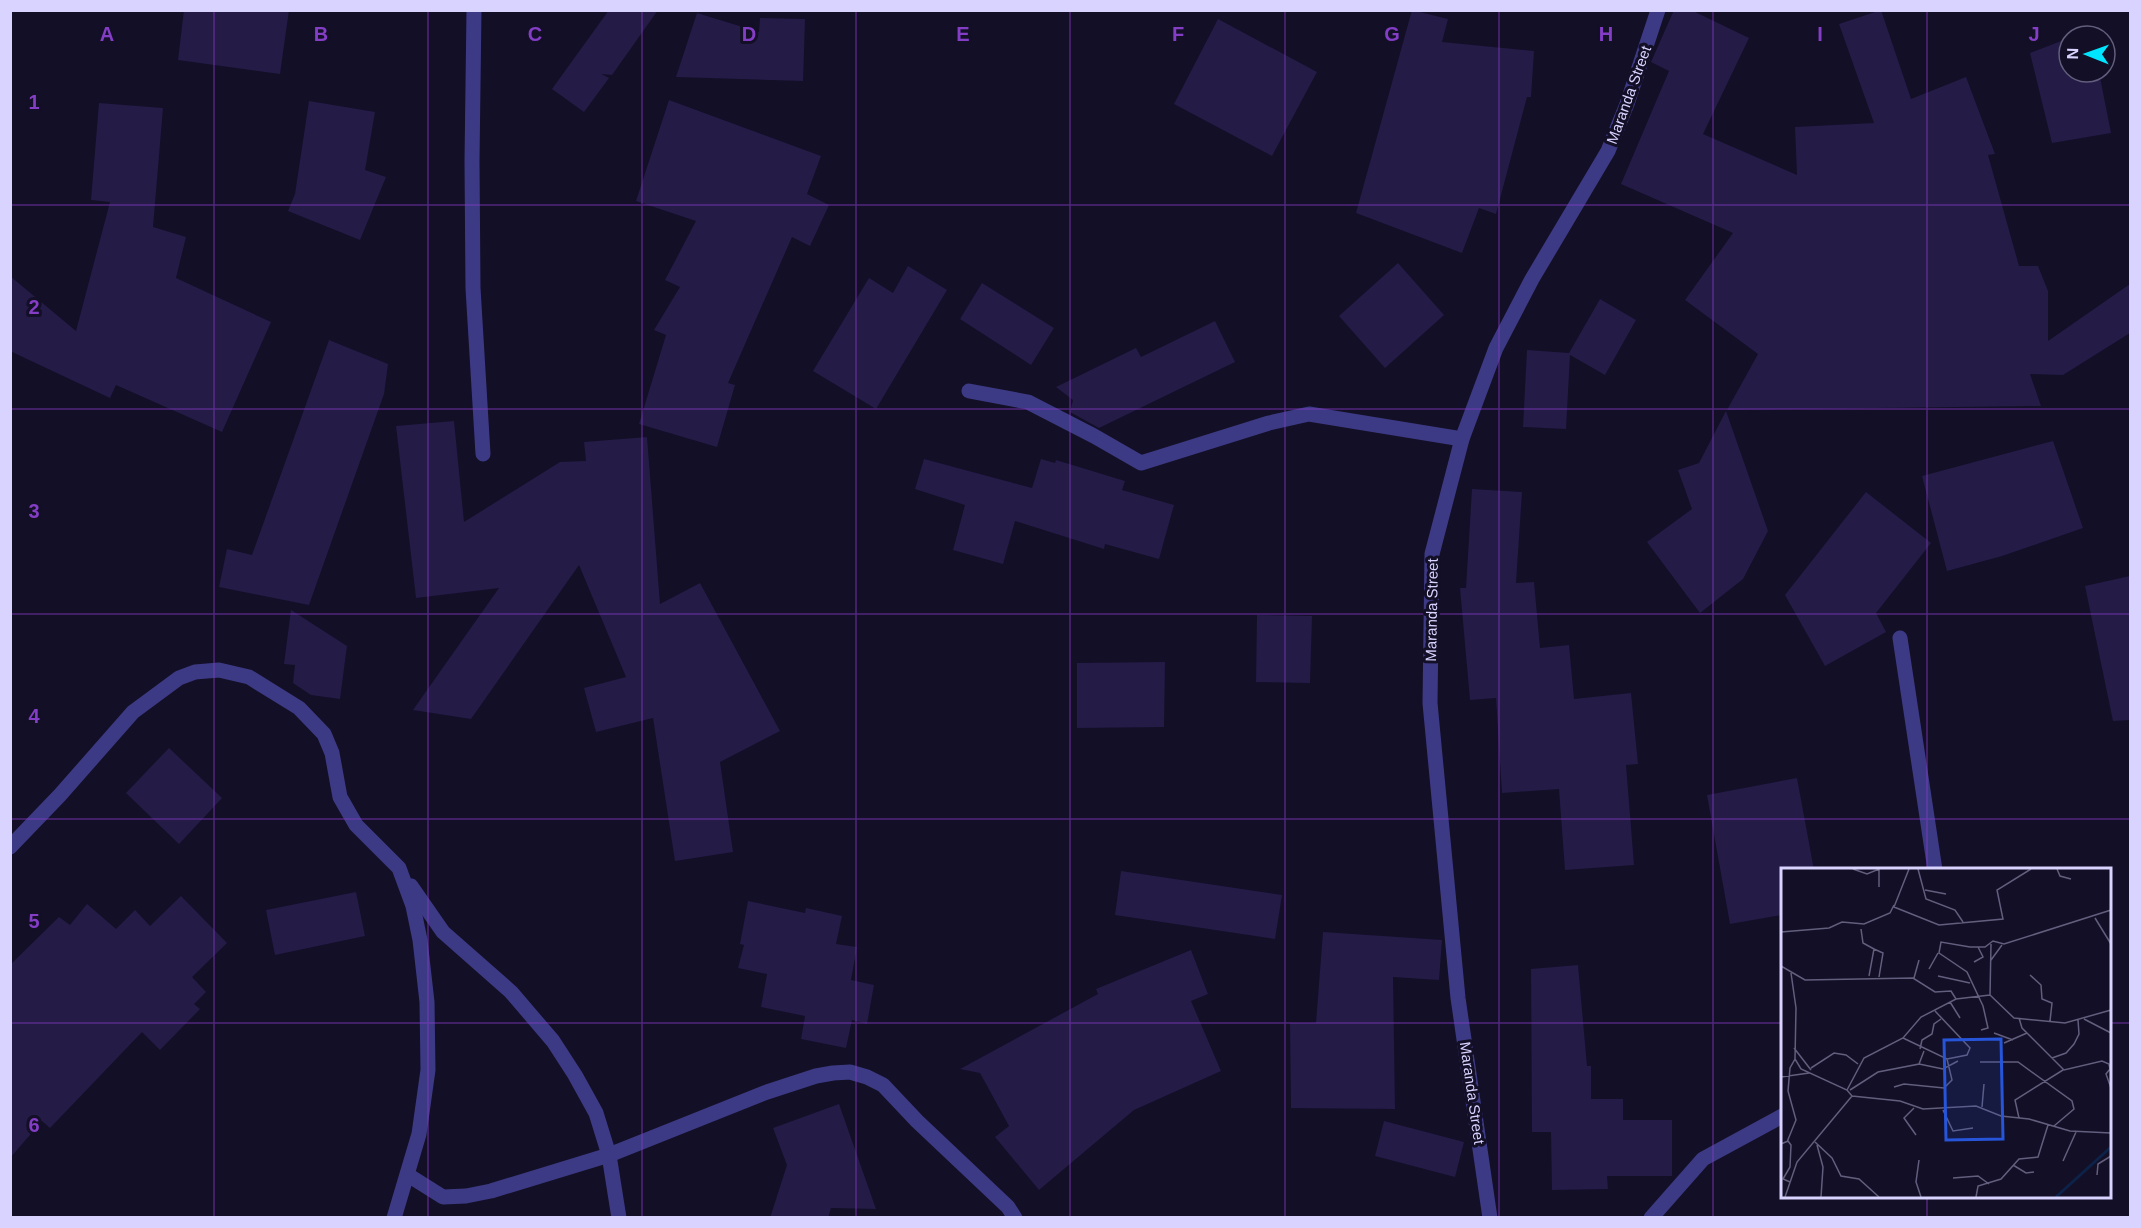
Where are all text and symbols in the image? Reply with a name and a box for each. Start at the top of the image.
text: A [100,23,114,45]
text: B [314,23,328,45]
text: C [528,23,542,45]
text: D [742,23,756,45]
text: E [956,23,970,45]
text: F [1172,23,1184,45]
text: G [1384,23,1400,45]
text: H [1599,23,1613,45]
text: I [1817,23,1823,45]
text: J [2028,23,2040,45]
north arrow [2057,24,2117,84]
street label: Maranda Street [1603,43,1654,146]
text: N [2064,48,2081,60]
text: 1 [28,91,40,113]
text: 2 [28,296,40,318]
text: 3 [28,500,40,522]
street label: Maranda Street [1422,557,1441,662]
text: 4 [28,705,40,727]
inset map [1781,868,2111,1198]
text: 5 [28,910,40,932]
street label: Maranda Street [1457,1041,1488,1146]
text: 6 [28,1114,40,1136]

